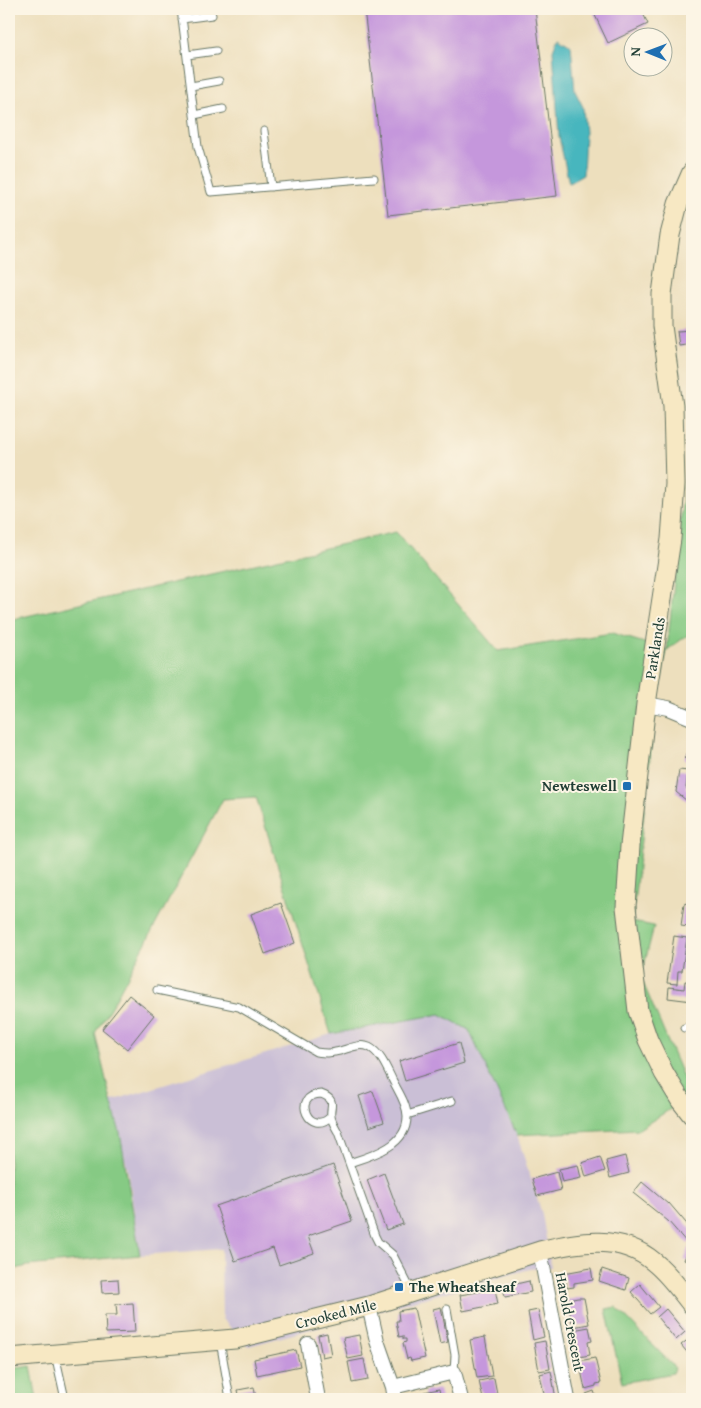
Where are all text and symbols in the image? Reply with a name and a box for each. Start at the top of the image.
north arrow [624,28,674,78]
text: N [625,46,645,57]
street label: Parklands [639,615,670,680]
place label: Newteswell [542,775,617,796]
marker: Newteswell [621,780,633,792]
street label: Harold Crescent [551,1270,591,1374]
place label: The Wheatsheaf [409,1276,517,1297]
marker: The Wheatsheaf [393,1281,405,1293]
street label: Crooked Mile [293,1293,379,1334]

